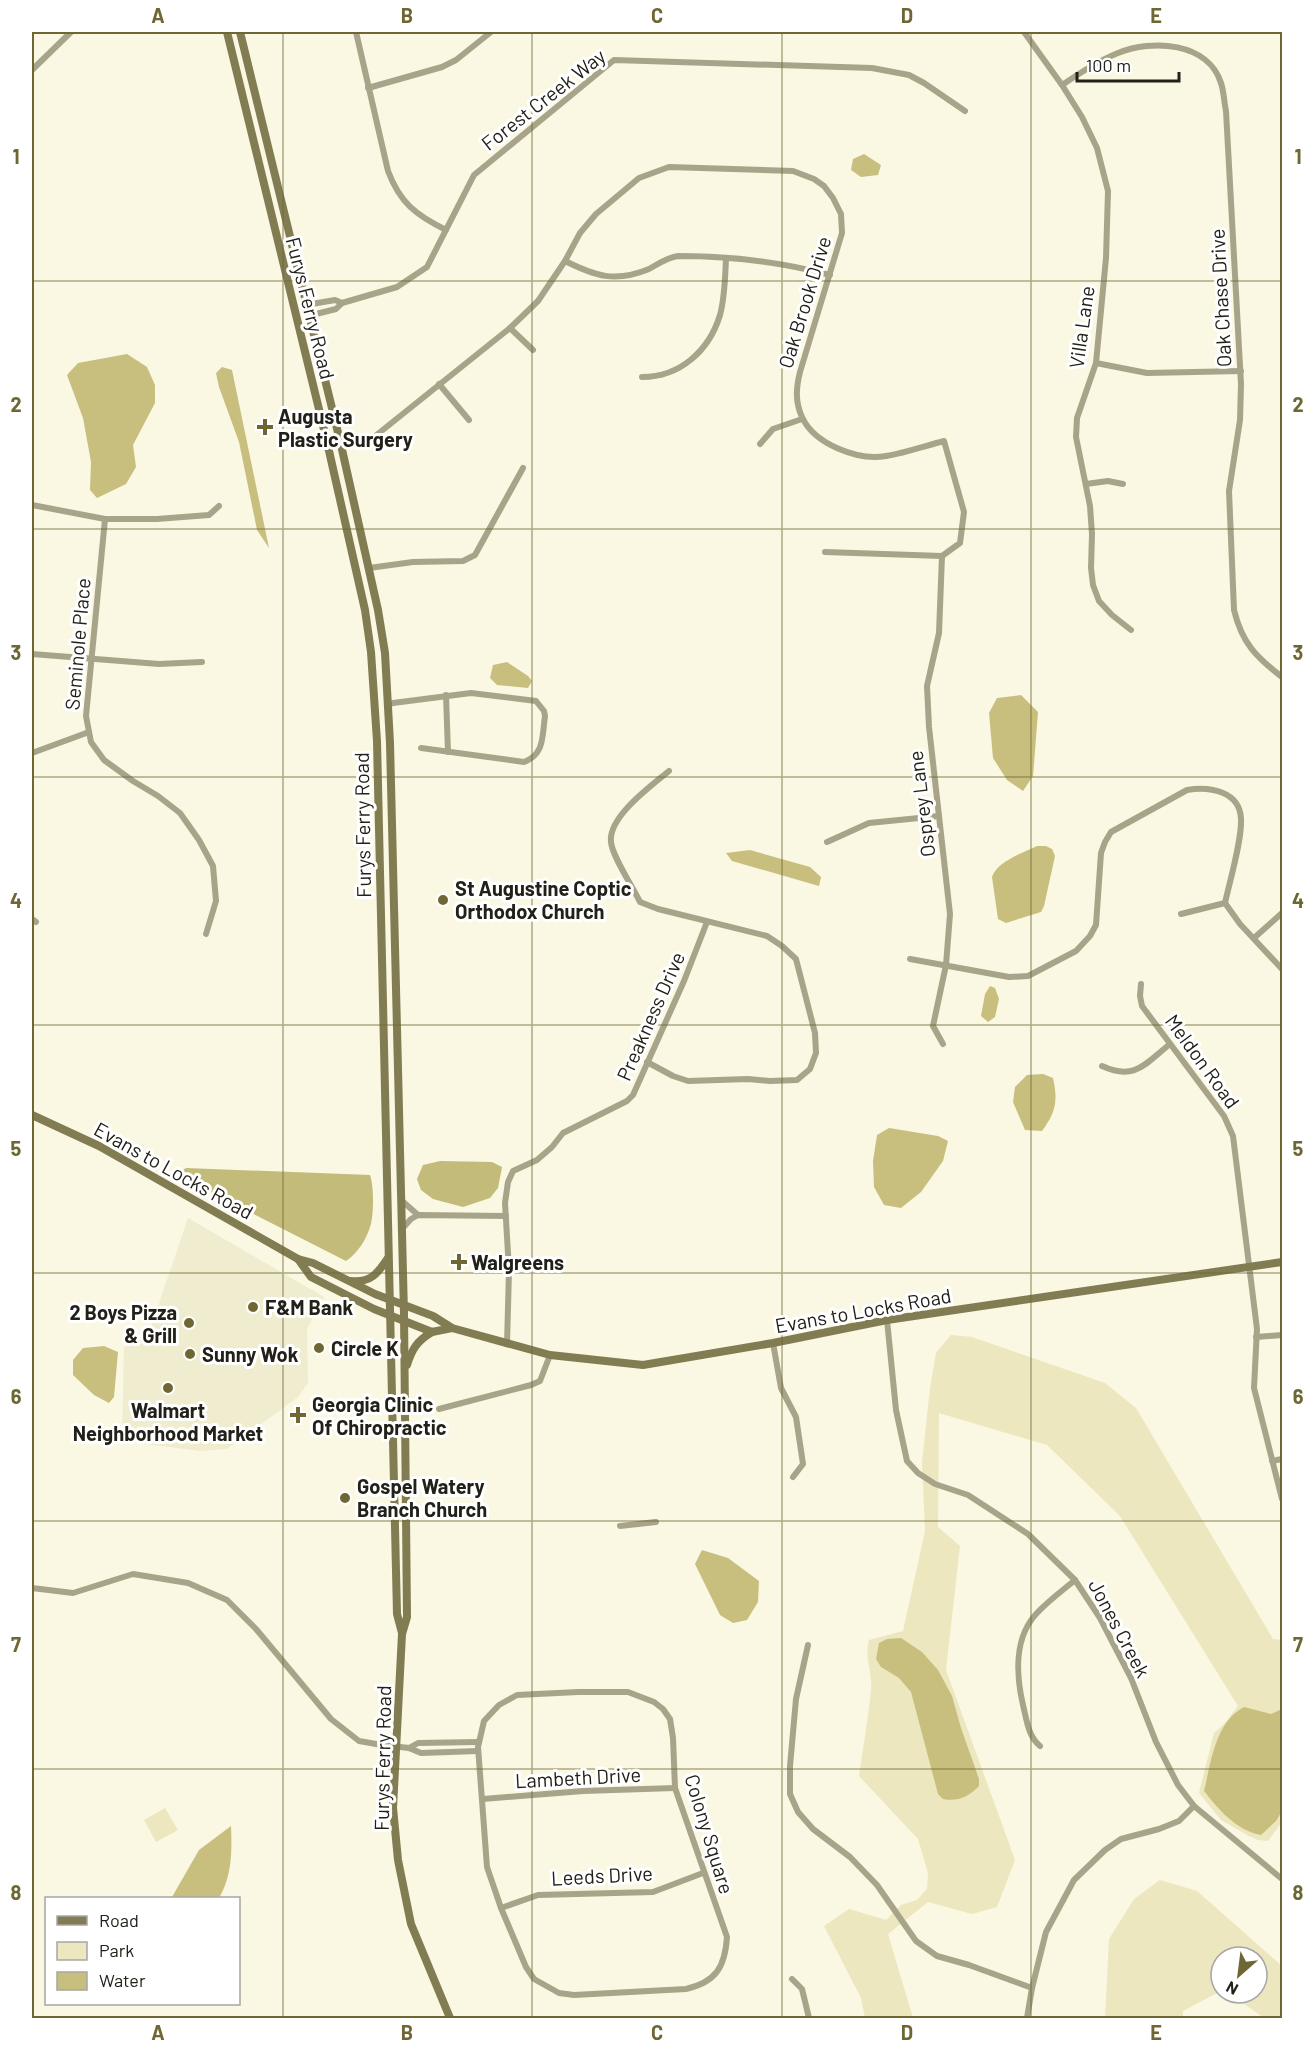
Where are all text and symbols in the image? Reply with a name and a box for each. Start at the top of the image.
text: A [151,3,165,27]
text: B [401,3,413,27]
text: C [651,3,663,27]
text: D [901,3,913,27]
text: E [1150,3,1162,27]
street label: Forest Creek Way [476,43,610,155]
scale bar [1077,45,1179,83]
text: 100 m [1086,54,1131,76]
text: 1 [12,144,20,168]
text: 1 [1294,144,1302,168]
street label: Oak Chase Drive [1204,228,1236,368]
street label: Oak Brook Drive [773,233,835,371]
street label: Furys Ferry Road [282,234,340,382]
street label: Villa Lane [1063,284,1099,370]
text: 2 [10,392,22,416]
text: 2 [1292,392,1304,416]
place label: Augusta Plastic Surgery [278,404,413,451]
marker: Augusta Plastic Surgery [256,418,274,436]
street label: Seminole Place [59,577,95,711]
text: 3 [11,640,21,664]
text: 3 [1293,640,1303,664]
street label: Osprey Lane [903,750,939,858]
street label: Furys Ferry Road [349,752,375,898]
place label: St Augustine Coptic Orthodox Church [455,876,632,923]
text: 4 [10,888,22,912]
text: 4 [1292,888,1304,912]
marker: St Augustine Coptic Orthodox Church [436,893,450,907]
street label: Preakness Drive [611,948,689,1084]
street label: Meldon Road [1161,1009,1245,1113]
street label: Evans to Locks Road [90,1116,258,1224]
text: 5 [11,1136,22,1160]
text: 5 [1293,1136,1304,1160]
place label: Walgreens [471,1250,564,1274]
marker: Walgreens [452,1255,466,1269]
street label: Evans to Locks Road [773,1283,953,1337]
place label: F&M Bank [265,1295,353,1319]
place label: 2 Boys Pizza & Grill [69,1300,177,1347]
marker: F&M Bank [246,1300,260,1314]
marker: 2 Boys Pizza & Grill [182,1316,196,1330]
place label: Circle K [331,1336,399,1360]
marker: Circle K [312,1341,326,1355]
place label: Sunny Wok [202,1342,299,1366]
marker: Sunny Wok [183,1347,197,1361]
marker: Walmart Neighborhood Market [161,1381,175,1395]
text: 6 [11,1384,22,1408]
text: 6 [1293,1384,1304,1408]
place label: Georgia Clinic Of Chiropractic [312,1392,447,1439]
place label: Walmart Neighborhood Market [73,1398,263,1445]
marker: Georgia Clinic Of Chiropractic [289,1406,307,1424]
place label: Gospel Watery Branch Church [357,1474,487,1521]
marker: Gospel Watery Branch Church [338,1491,352,1505]
street label: Jones Creek [1084,1575,1156,1681]
text: 7 [11,1632,21,1656]
text: 7 [1293,1632,1303,1656]
street label: Furys Ferry Road [369,1685,395,1831]
street label: Lambeth Drive [514,1762,642,1792]
street label: Colony Square [680,1771,740,1897]
street label: Leeds Drive [551,1860,653,1890]
text: 8 [11,1880,22,1904]
text: 8 [1293,1880,1304,1904]
legend [45,1897,240,2005]
text: Road [99,1909,139,1931]
text: Park [99,1939,134,1961]
north arrow [1209,1945,1269,2005]
text: Water [99,1969,146,1991]
text: N [1223,1978,1241,2000]
text: A [151,2020,165,2044]
text: B [401,2020,413,2044]
text: C [651,2020,663,2044]
text: D [901,2020,913,2044]
text: E [1150,2020,1162,2044]

